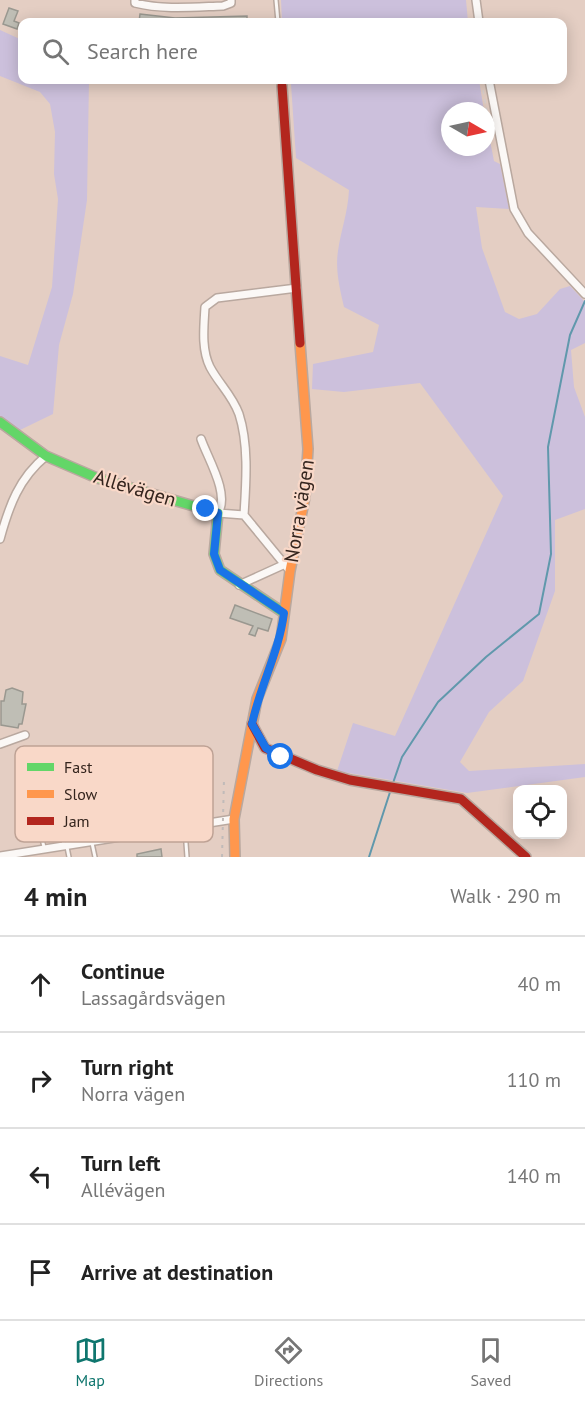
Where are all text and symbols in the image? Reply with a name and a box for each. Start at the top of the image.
search box [18,18,567,84]
icon: search [39,35,72,68]
text: Search here [87,37,198,65]
north arrow [441,102,495,156]
street label: Norra vägen [278,458,320,564]
street label: Allévägen [91,463,179,513]
route end [192,495,218,521]
route start [267,743,293,769]
legend [15,746,213,842]
text: Fast [64,757,93,777]
text: Slow [64,784,98,804]
map controls [513,785,567,839]
button: locate [513,785,567,839]
text: Jam [63,811,90,831]
text: 4 min [24,880,87,913]
text: Walk · 290 m [450,883,561,909]
text: Continue [81,957,165,985]
icon: ahead [24,968,57,1001]
text: 40 m [518,971,561,997]
text: Lassagårdsvägen [81,985,226,1011]
text: Turn right [81,1053,173,1081]
icon: right [24,1064,57,1097]
text: 110 m [507,1067,561,1093]
text: Norra vägen [81,1081,185,1107]
text: Turn left [81,1149,161,1177]
icon: left [24,1160,57,1193]
text: 140 m [507,1163,561,1189]
text: Allévägen [81,1177,166,1203]
icon: arrive [24,1256,57,1289]
text: Arrive at destination [81,1258,273,1286]
tab: Map [74,1334,107,1390]
tab: Directions [254,1334,323,1390]
tab: Saved [471,1334,511,1390]

